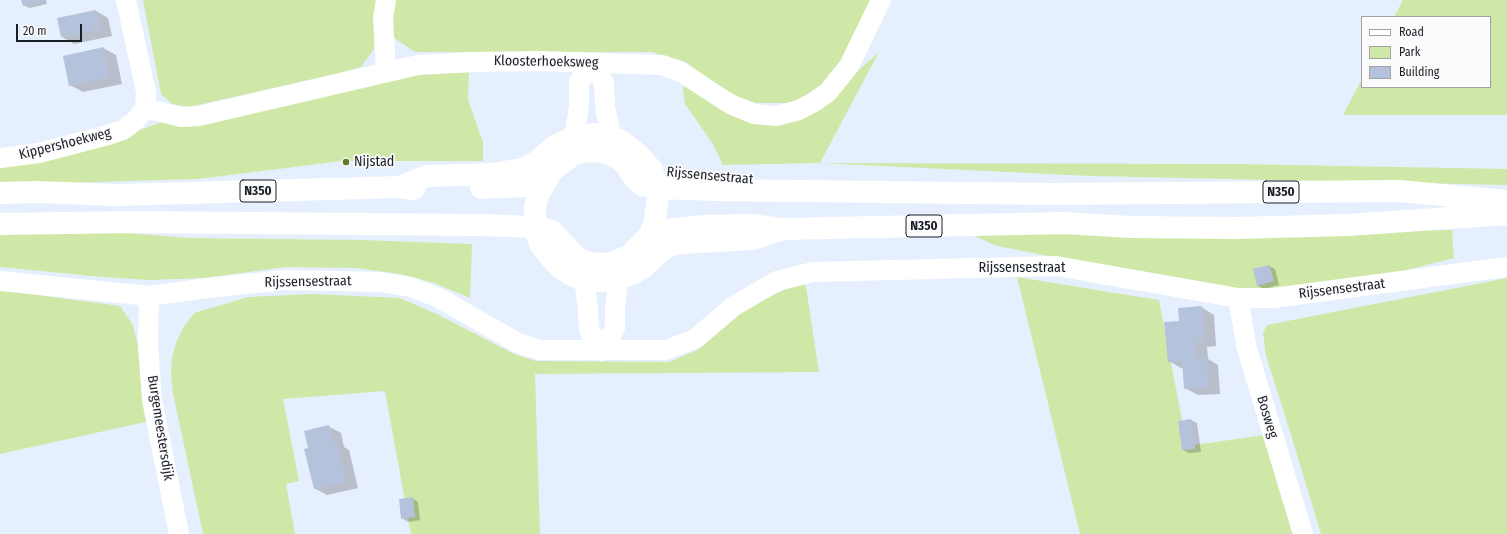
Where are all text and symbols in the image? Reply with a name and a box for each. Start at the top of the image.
scale bar [18,16,84,42]
legend [1361,16,1491,88]
text: 20 m [23,24,47,38]
text: Road [1399,25,1424,39]
text: Park [1399,45,1420,59]
street label: Kloosterhoeksweg [494,53,598,71]
text: Building [1399,65,1439,79]
street label: Kippershoekweg [17,124,113,164]
place label: Nijstad [354,154,394,170]
marker: Nijstad [341,157,351,167]
street label: Rijssensestraat [666,164,754,188]
road number: N350 [240,180,276,202]
road number: N350 [1263,181,1299,203]
road number: N350 [906,215,942,237]
street label: Rijssensestraat [979,260,1065,276]
street label: Rijssensestraat [264,273,352,291]
street label: Rijssensestraat [1298,275,1386,303]
street label: Burgemeestersdijk [143,374,177,482]
street label: Bosweg [1253,394,1281,440]

